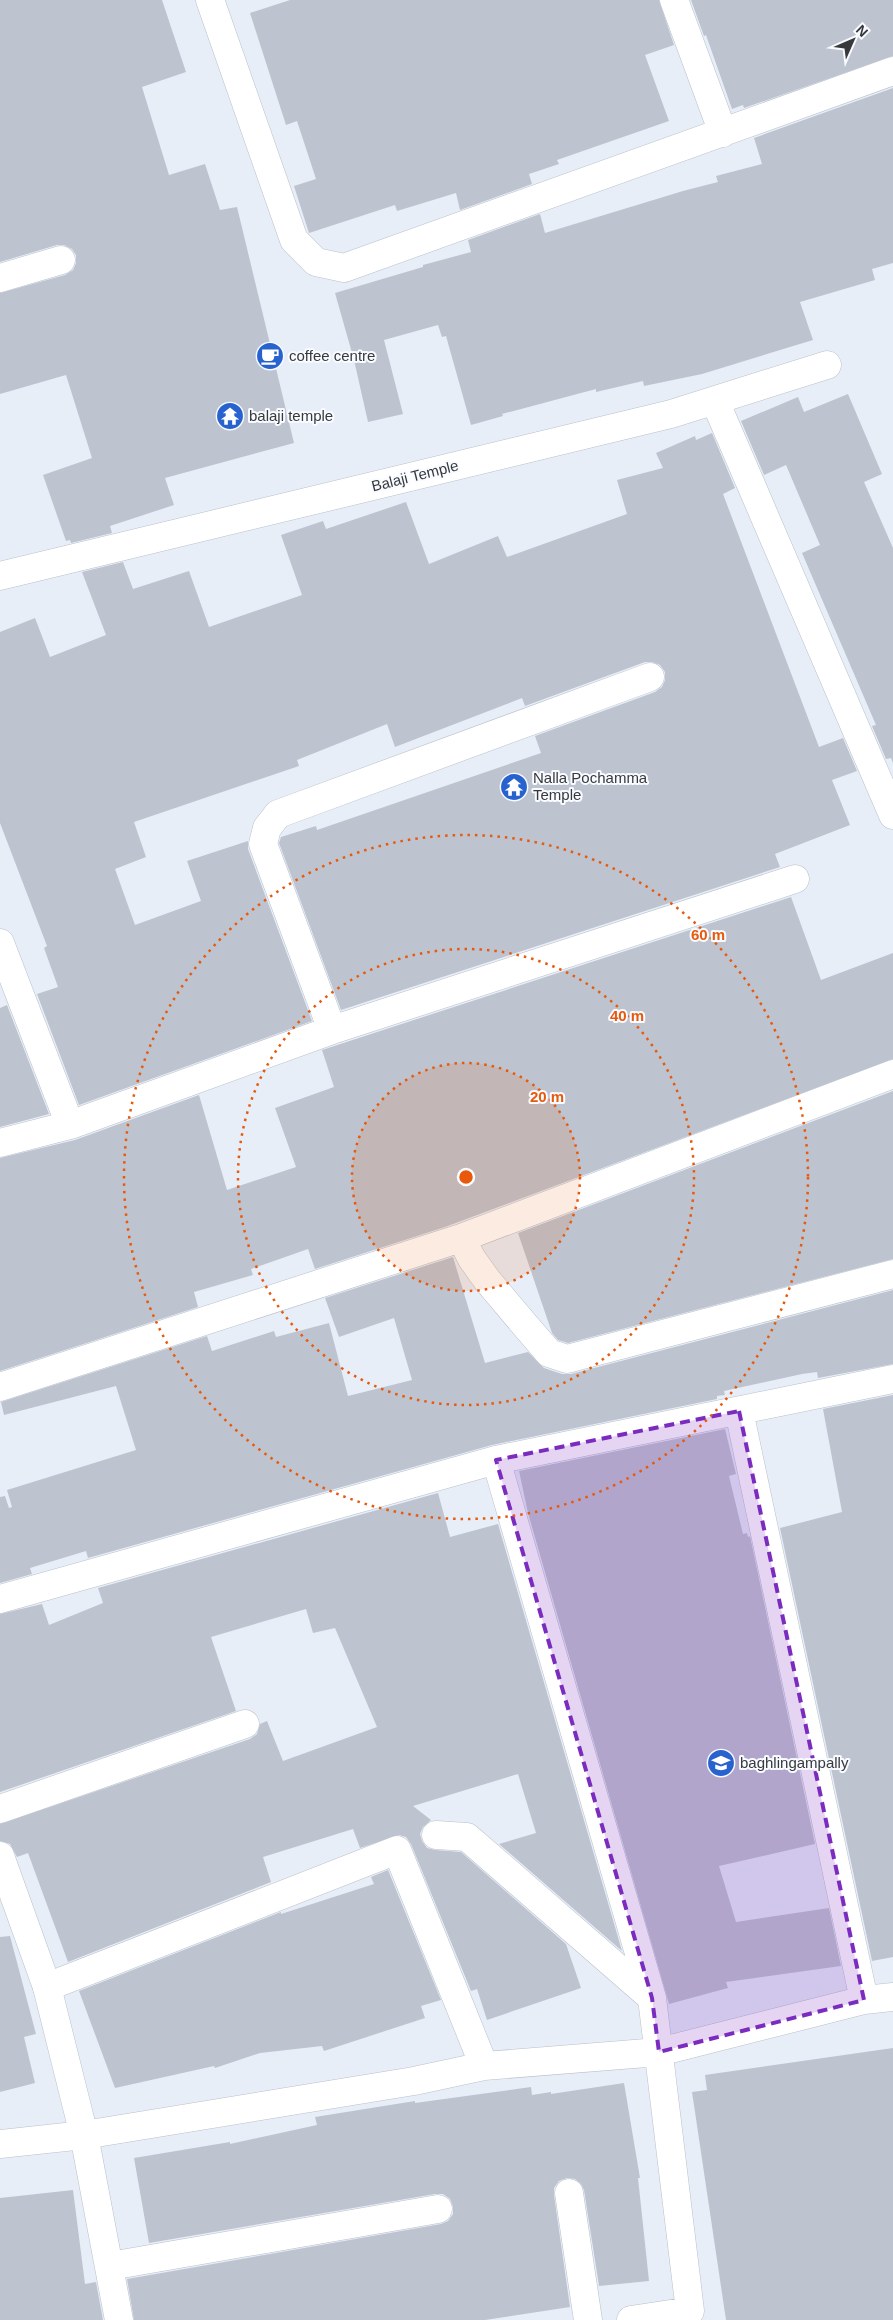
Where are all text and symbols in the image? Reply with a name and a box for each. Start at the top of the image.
north arrow [828,15,878,65]
text: N [853,22,871,40]
cafe icon: coffee centre [255,341,285,371]
place label: coffee centre [289,347,375,364]
temple icon: balaji temple [215,401,245,431]
place label: balaji temple [249,407,333,424]
street label: Balaji Temple [370,457,460,495]
place label: Nalla Pochamma Temple [533,769,648,803]
temple icon: Nalla Pochamma Temple [499,772,529,802]
text: 60 m [691,926,725,943]
text: 40 m [610,1007,644,1024]
text: 20 m [530,1088,564,1105]
centre of rings [457,1168,475,1186]
school or university icon: baghlingampally [706,1748,736,1778]
place label: baghlingampally [740,1754,849,1771]

